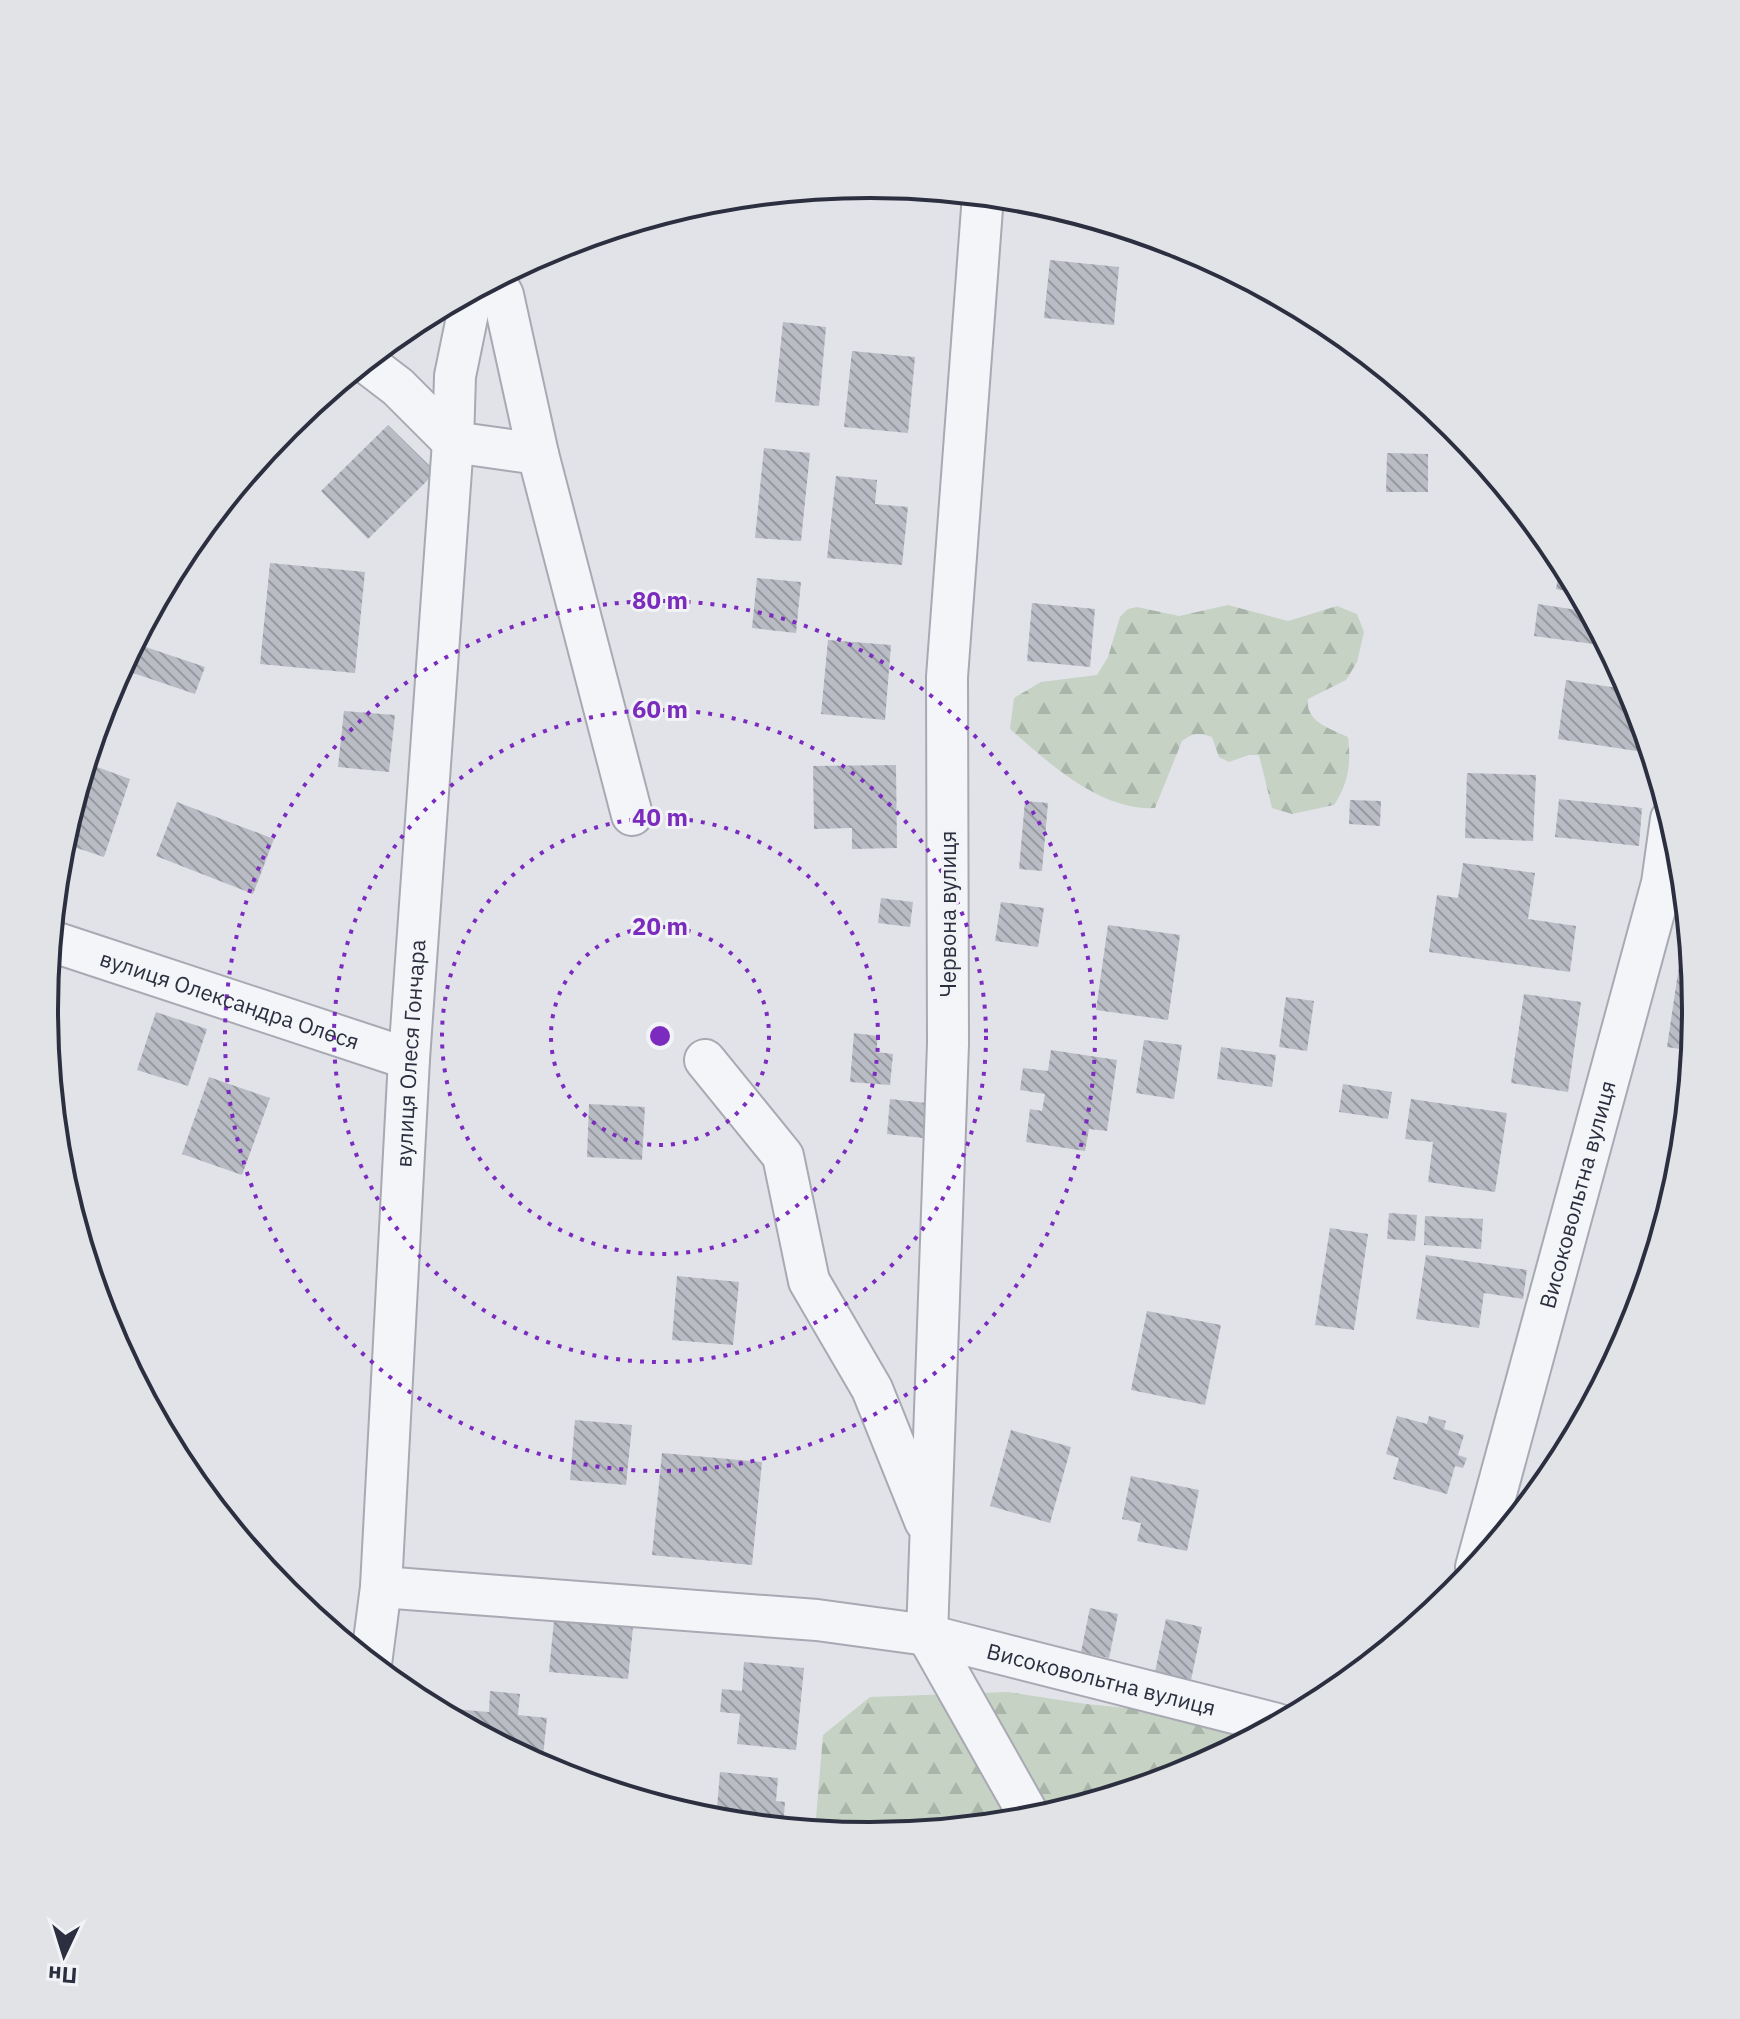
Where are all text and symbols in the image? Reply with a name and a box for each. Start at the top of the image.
text: 80 m [632,584,688,616]
text: 60 m [632,693,688,725]
text: 40 m [632,801,688,833]
street label: Червона вулиця [933,831,962,997]
text: 20 m [632,910,688,942]
street label: вулиця Олеся Гончара [388,938,432,1168]
street label: вулиця Олександра Олеся [96,943,363,1056]
centre of rings [646,1022,674,1050]
street label: Високовольтна вулиця [1532,1077,1622,1312]
street label: Високовольтна вулиця [984,1636,1219,1722]
north arrow [24,1915,104,1995]
text: Пн [47,1960,78,1991]

